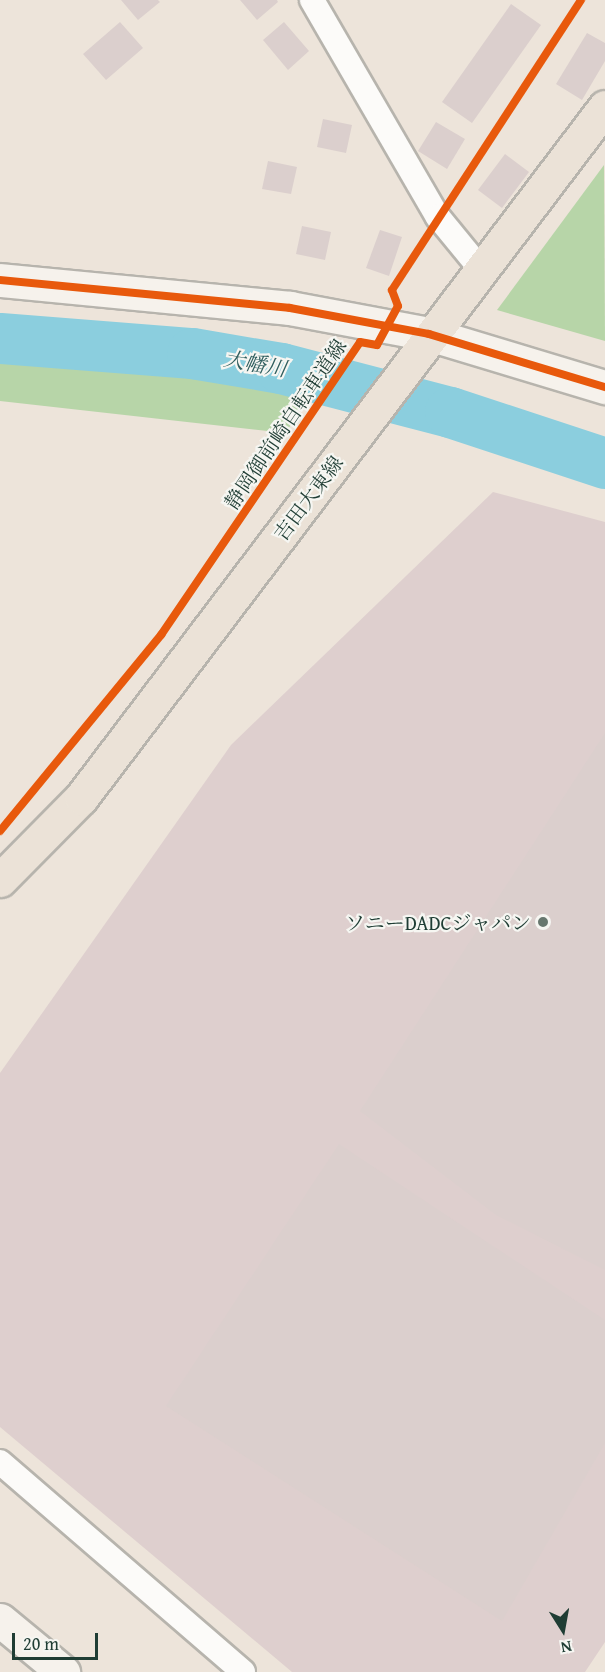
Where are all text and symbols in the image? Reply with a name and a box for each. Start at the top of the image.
street label: 静岡御前崎自転車道線 [219,334,351,514]
water label: 大幡川 [222,346,288,382]
street label: 吉田大東線 [268,451,348,545]
place label: ソニーDADCジャパン [344,910,531,934]
marker: ソニーDADCジャパン [536,915,550,929]
north arrow [533,1600,593,1660]
scale bar [15,1621,100,1659]
text: 20 m [23,1630,59,1657]
text: N [559,1635,574,1660]

